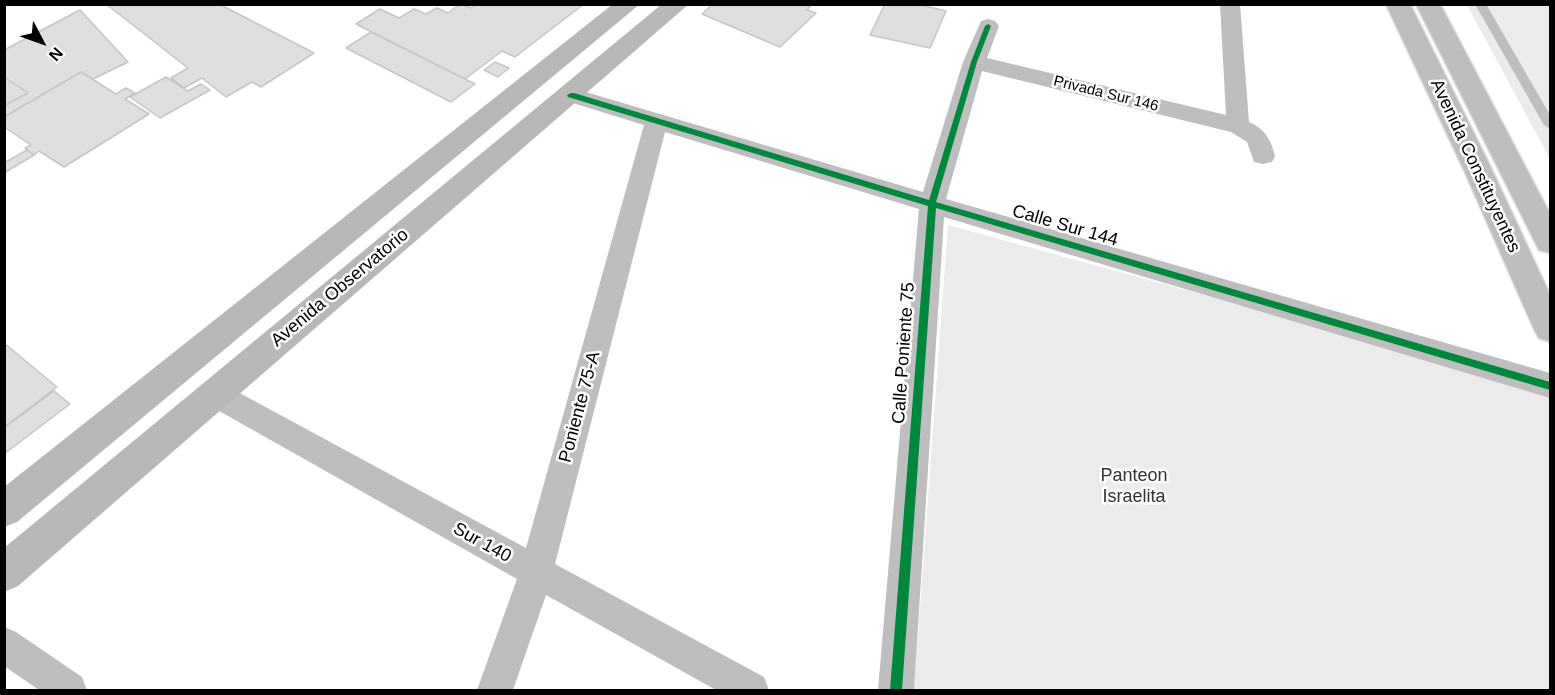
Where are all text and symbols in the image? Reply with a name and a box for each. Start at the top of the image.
north arrow [12,12,72,72]
text: N [46,44,66,64]
street label: Privada Sur 146 [1052,72,1160,116]
street label: Avenida Constituyentes [1425,76,1525,256]
street label: Calle Sur 144 [1010,201,1120,251]
street label: Avenida Observatorio [267,224,413,352]
street label: Calle Poniente 75 [888,281,920,425]
street label: Poniente 75-A [555,349,605,465]
park label: Panteon Israelita [1100,465,1168,508]
street label: Sur 140 [449,518,515,568]

